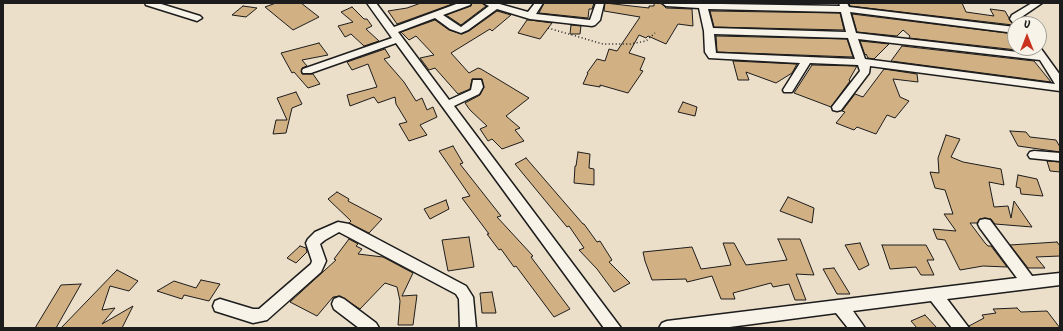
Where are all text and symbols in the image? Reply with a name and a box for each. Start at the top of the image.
north arrow [1007,16,1047,56]
text: U [1024,16,1030,34]

